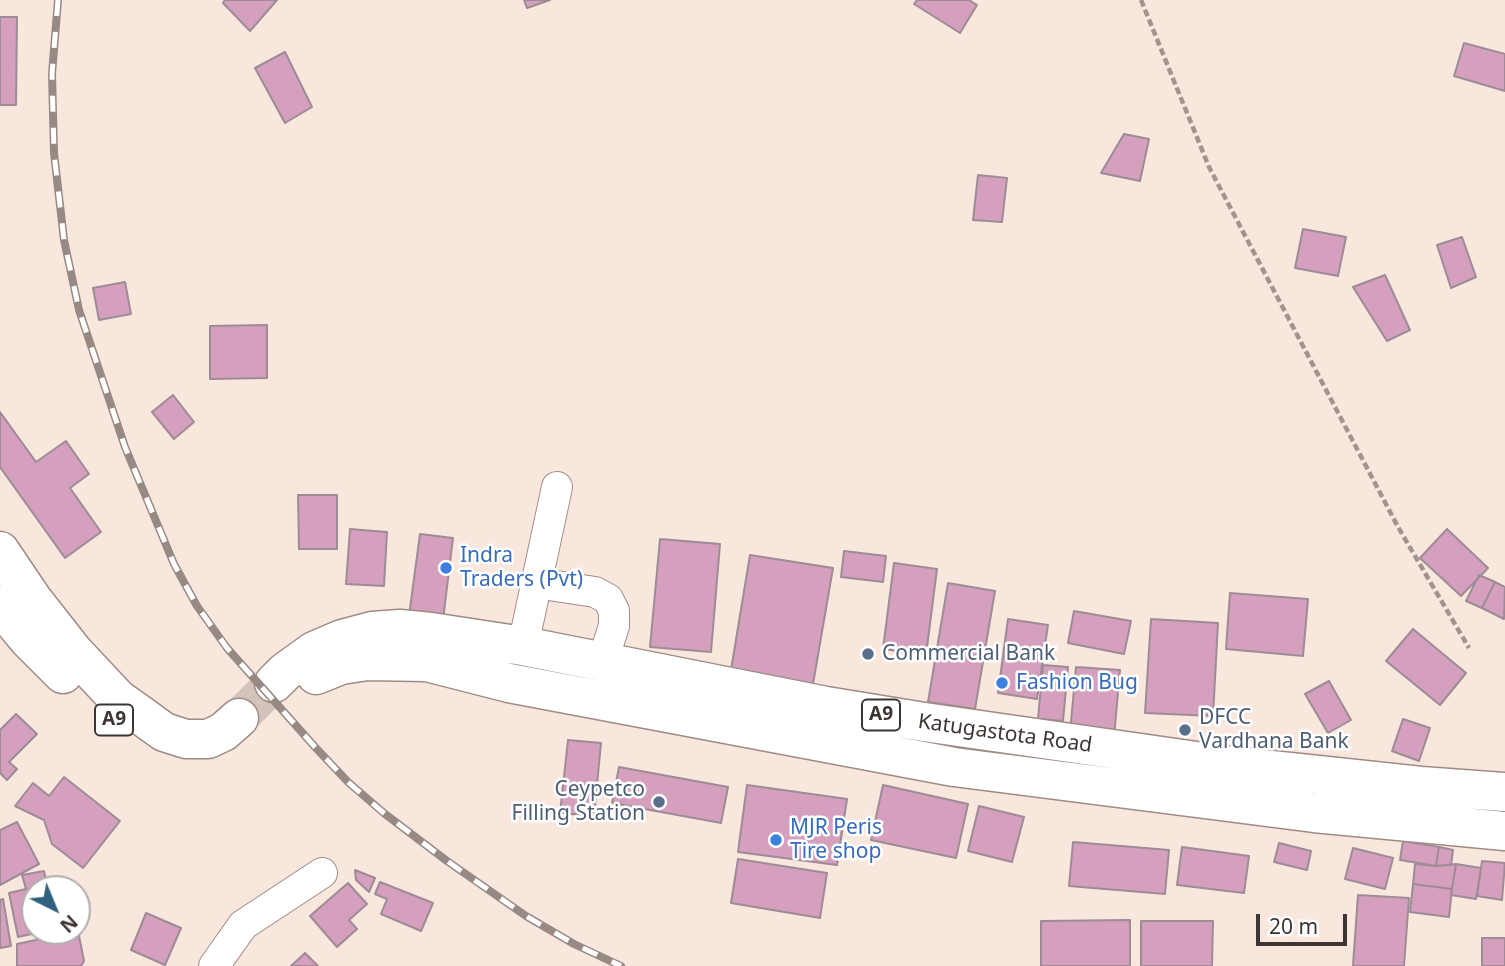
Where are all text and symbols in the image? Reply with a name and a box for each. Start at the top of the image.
place label: Indra Traders (Pvt) [460,543,583,593]
marker: Indra Traders (Pvt) [438,560,454,576]
place label: Commercial Bank [882,641,1055,667]
marker: Commercial Bank [860,646,876,662]
place label: Fashion Bug [1016,670,1138,696]
marker: Fashion Bug [994,675,1010,691]
road number: A9 [862,700,900,730]
road number: A9 [95,705,133,736]
place label: DFCC Vardhana Bank [1199,705,1349,755]
street label: Katugastota Road [916,709,1094,759]
marker: DFCC Vardhana Bank [1177,722,1193,738]
place label: Ceypetco Filling Station [512,777,645,827]
marker: Ceypetco Filling Station [651,794,667,810]
place label: MJR Peris Tire shop [790,815,882,865]
marker: MJR Peris Tire shop [768,832,784,848]
north arrow [21,875,91,945]
scale bar [1260,900,1351,944]
text: N [54,909,83,939]
text: 20 m [1269,912,1318,940]

